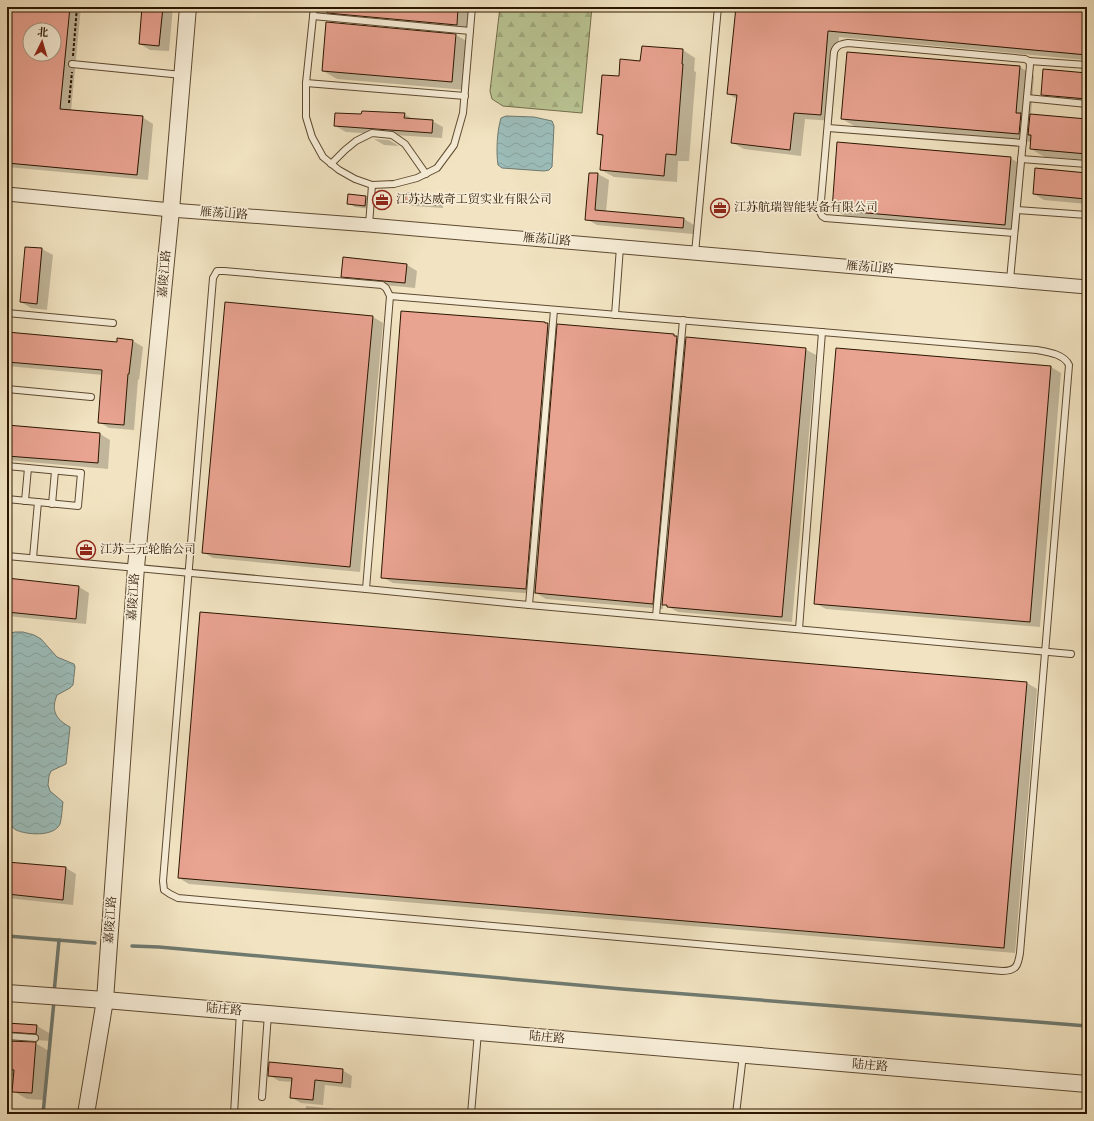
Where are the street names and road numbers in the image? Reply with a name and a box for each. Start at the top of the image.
street label: 雁荡山路 [199,204,249,224]
street label: 雁荡山路 [522,230,572,250]
street label: 嘉陵江路 [155,249,175,299]
street label: 雁荡山路 [845,258,895,278]
street label: 嘉陵江路 [124,572,144,622]
street label: 嘉陵江路 [101,895,121,945]
street label: 陆庄路 [205,1000,243,1020]
street label: 陆庄路 [528,1028,566,1048]
street label: 陆庄路 [851,1056,889,1076]

